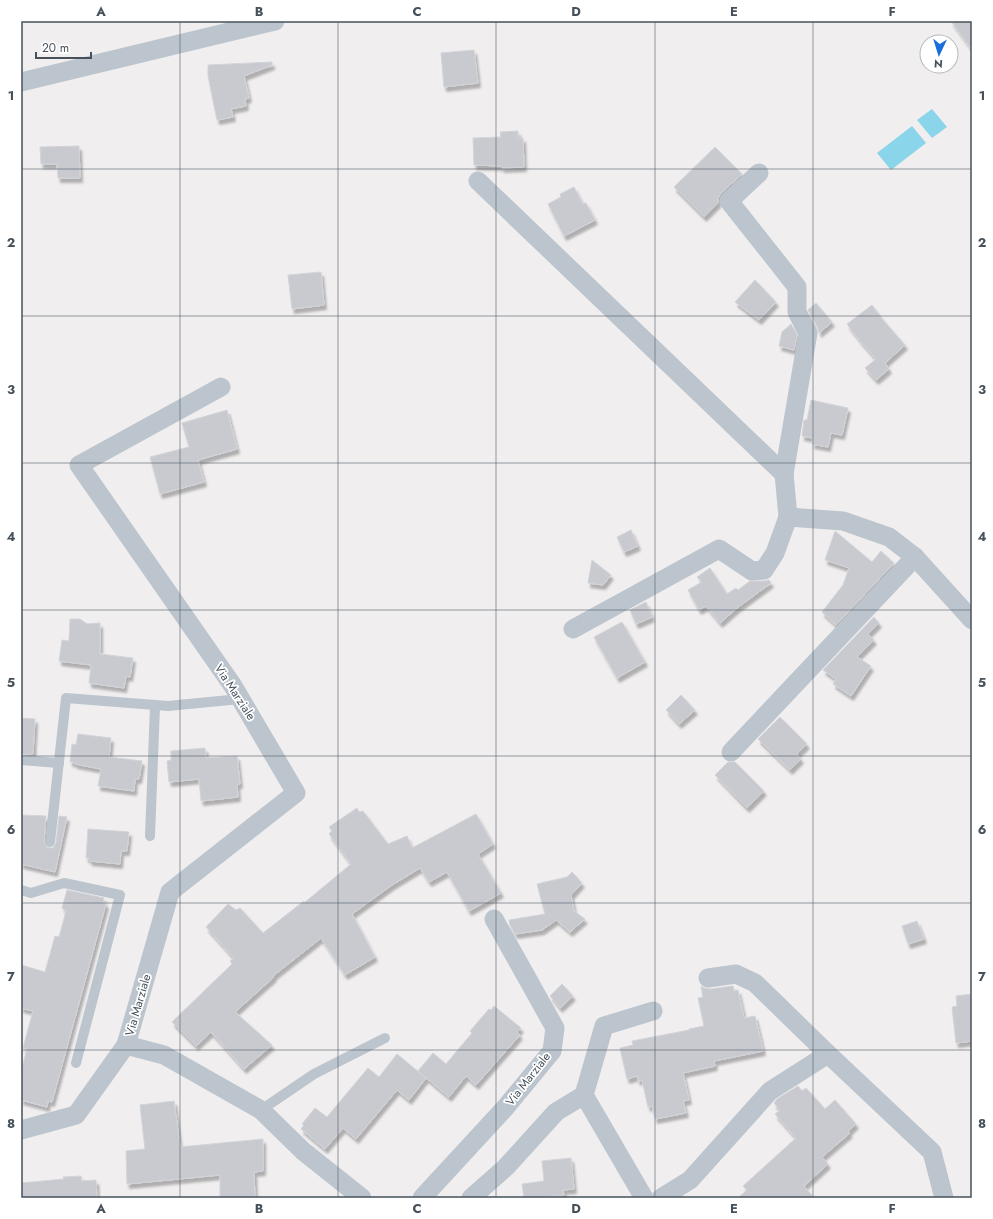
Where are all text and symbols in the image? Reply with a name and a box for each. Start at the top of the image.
text: A [95,2,106,21]
text: B [255,2,264,21]
text: C [412,2,422,21]
text: D [571,2,581,21]
text: E [730,2,738,21]
text: F [888,2,896,21]
scale bar [36,34,91,60]
north arrow [919,34,959,74]
text: 20 m [42,39,69,57]
text: N [933,56,943,72]
text: 1 [8,86,14,105]
text: 1 [979,86,985,105]
text: 2 [7,233,15,252]
text: 2 [978,233,986,252]
text: 3 [7,380,15,399]
text: 3 [978,380,986,399]
text: 4 [6,527,16,546]
text: 4 [977,527,987,546]
street label: Via Marziale [210,660,260,724]
text: 5 [7,673,15,692]
text: 5 [978,673,986,692]
text: 6 [7,820,16,839]
text: 6 [978,820,987,839]
text: 7 [7,967,15,986]
text: 7 [978,967,986,986]
street label: Via Marziale [121,972,155,1038]
street label: Via Marziale [501,1048,555,1110]
text: 8 [7,1114,15,1133]
text: 8 [978,1114,986,1133]
text: A [95,1199,106,1218]
text: B [255,1199,264,1218]
text: C [412,1199,422,1218]
text: D [571,1199,581,1218]
text: E [730,1199,738,1218]
text: F [888,1199,896,1218]

